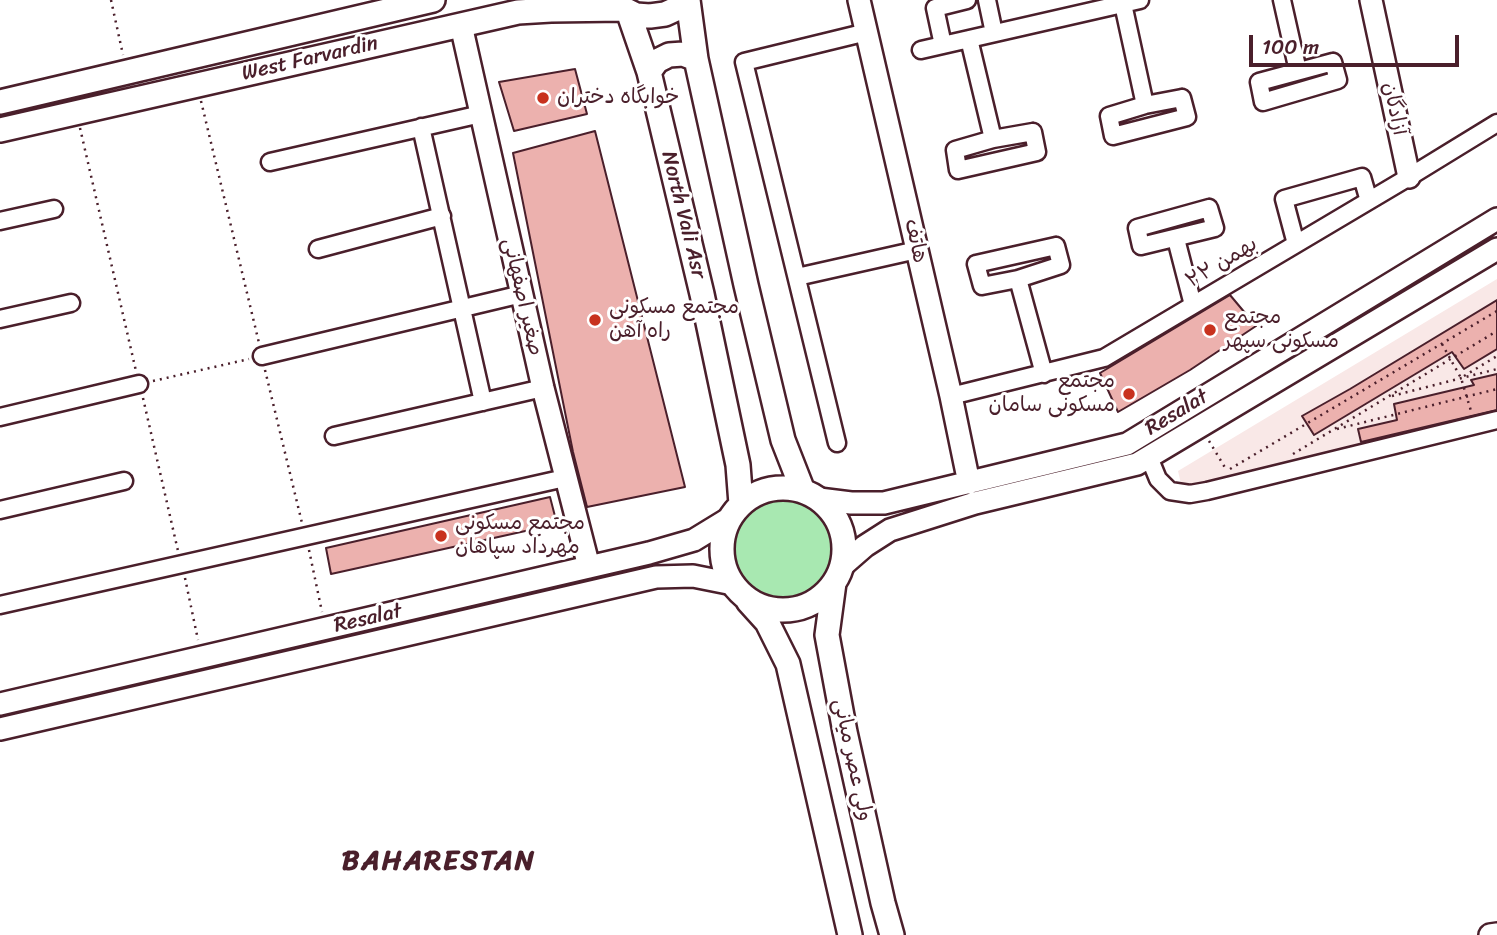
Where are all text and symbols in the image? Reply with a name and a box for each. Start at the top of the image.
scale bar [1252,21,1462,65]
text: 100 m [1262,28,1319,66]
street label: West Farvardin [239,31,381,87]
street label: آزادگان [1376,80,1412,138]
place label: خوابگاه دختران [557,85,679,111]
marker: خوابگاه دختران [535,90,551,106]
street label: North Vali Asr [655,149,711,281]
street label: هاتف [898,216,932,266]
street label: ۲۲ بهمن [1182,232,1262,294]
street label: صغیر اصفهانی [496,236,548,358]
place label: مجتمع مسکونی راه آهن [609,295,739,345]
place label: مجتمع مسکونی سپهر [1224,305,1339,355]
marker: مجتمع مسکونی راه آهن [587,312,603,328]
marker: مجتمع مسکونی سپهر [1202,322,1218,338]
place label: مجتمع مسکونی سامان [988,369,1115,419]
street label: Resalat [1141,384,1213,442]
marker: مجتمع مسکونی سامان [1121,386,1137,402]
place label: مجتمع مسکونی مهرداد سپاهان [455,511,585,561]
marker: مجتمع مسکونی مهرداد سپاهان [433,528,449,544]
street label: Resalat [332,599,404,639]
street label: ولی عصر میانی [827,696,877,824]
district label: BAHARESTAN [344,845,534,879]

